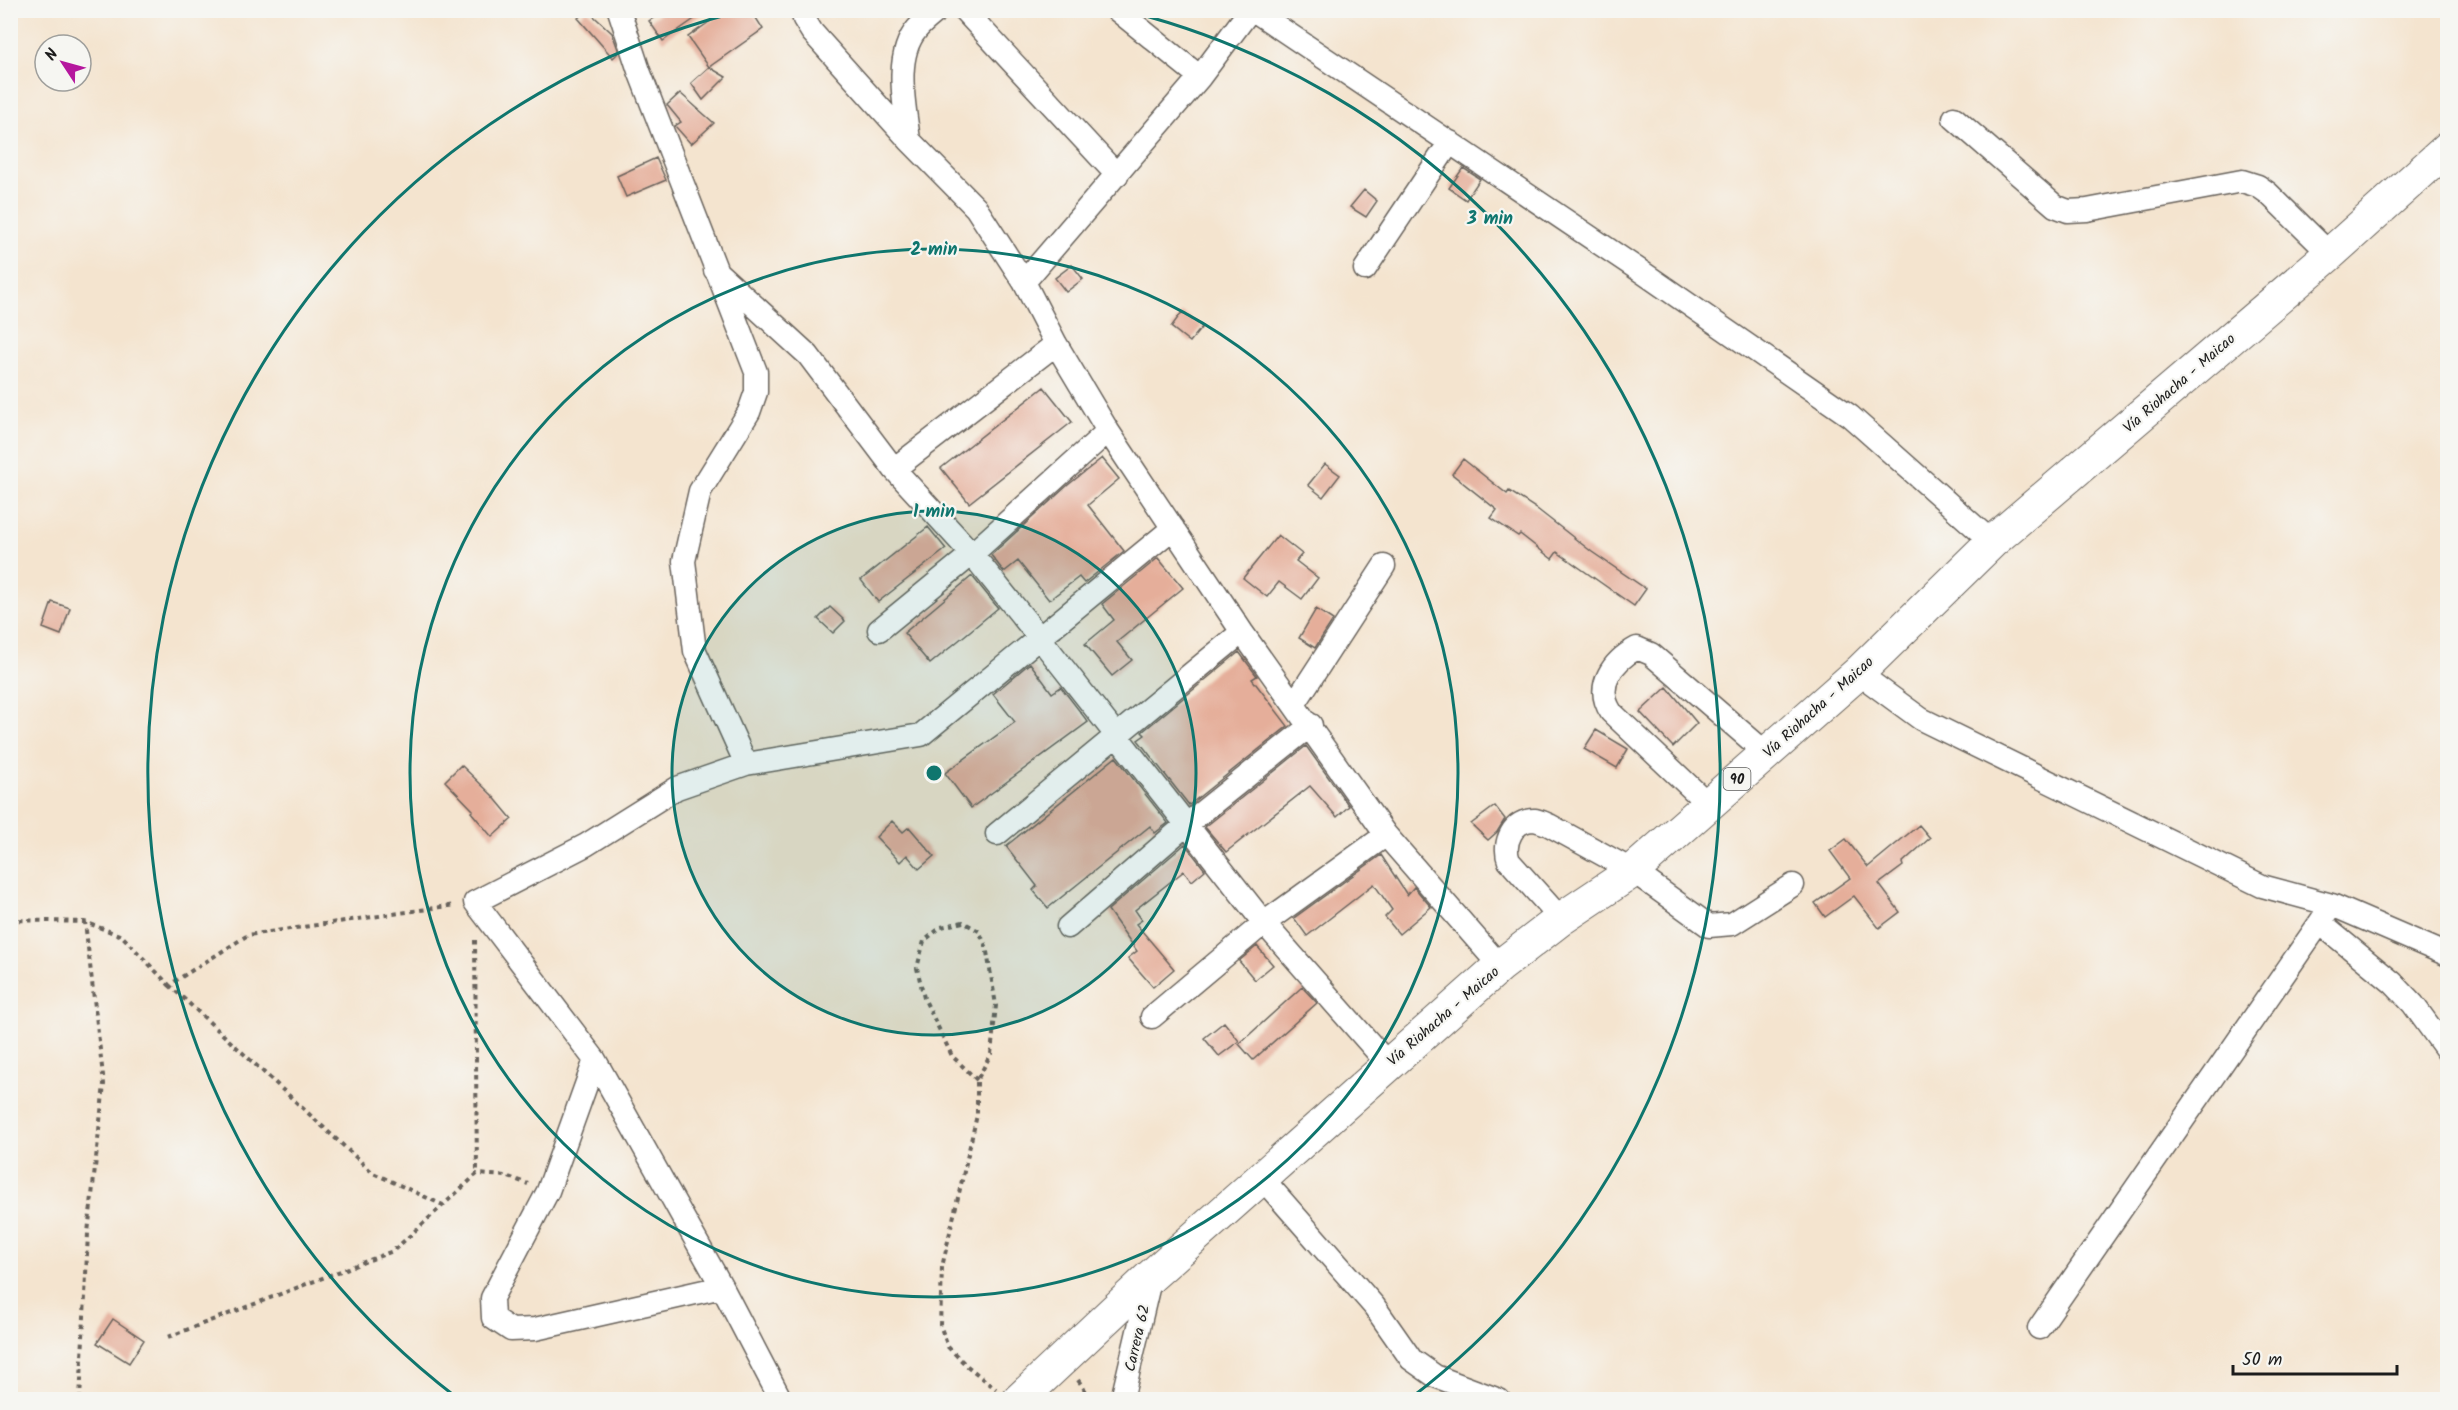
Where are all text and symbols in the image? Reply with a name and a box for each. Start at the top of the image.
north arrow [33,33,93,93]
text: N [39,44,65,67]
text: 3 min [1466,205,1513,234]
text: 2 min [911,236,957,265]
street label: Vía Riohacha - Maicao [2118,328,2241,440]
text: 1 min [913,498,955,527]
street label: Vía Riohacha - Maicao [1758,651,1880,764]
centre of rings [924,763,944,783]
road number: 90 [1724,768,1750,790]
street label: Vía Riohacha - Maicao [1382,961,1505,1073]
street label: Carrera 62 [1119,1303,1157,1374]
scale bar [2233,1338,2396,1376]
text: 50 m [2242,1346,2282,1375]

